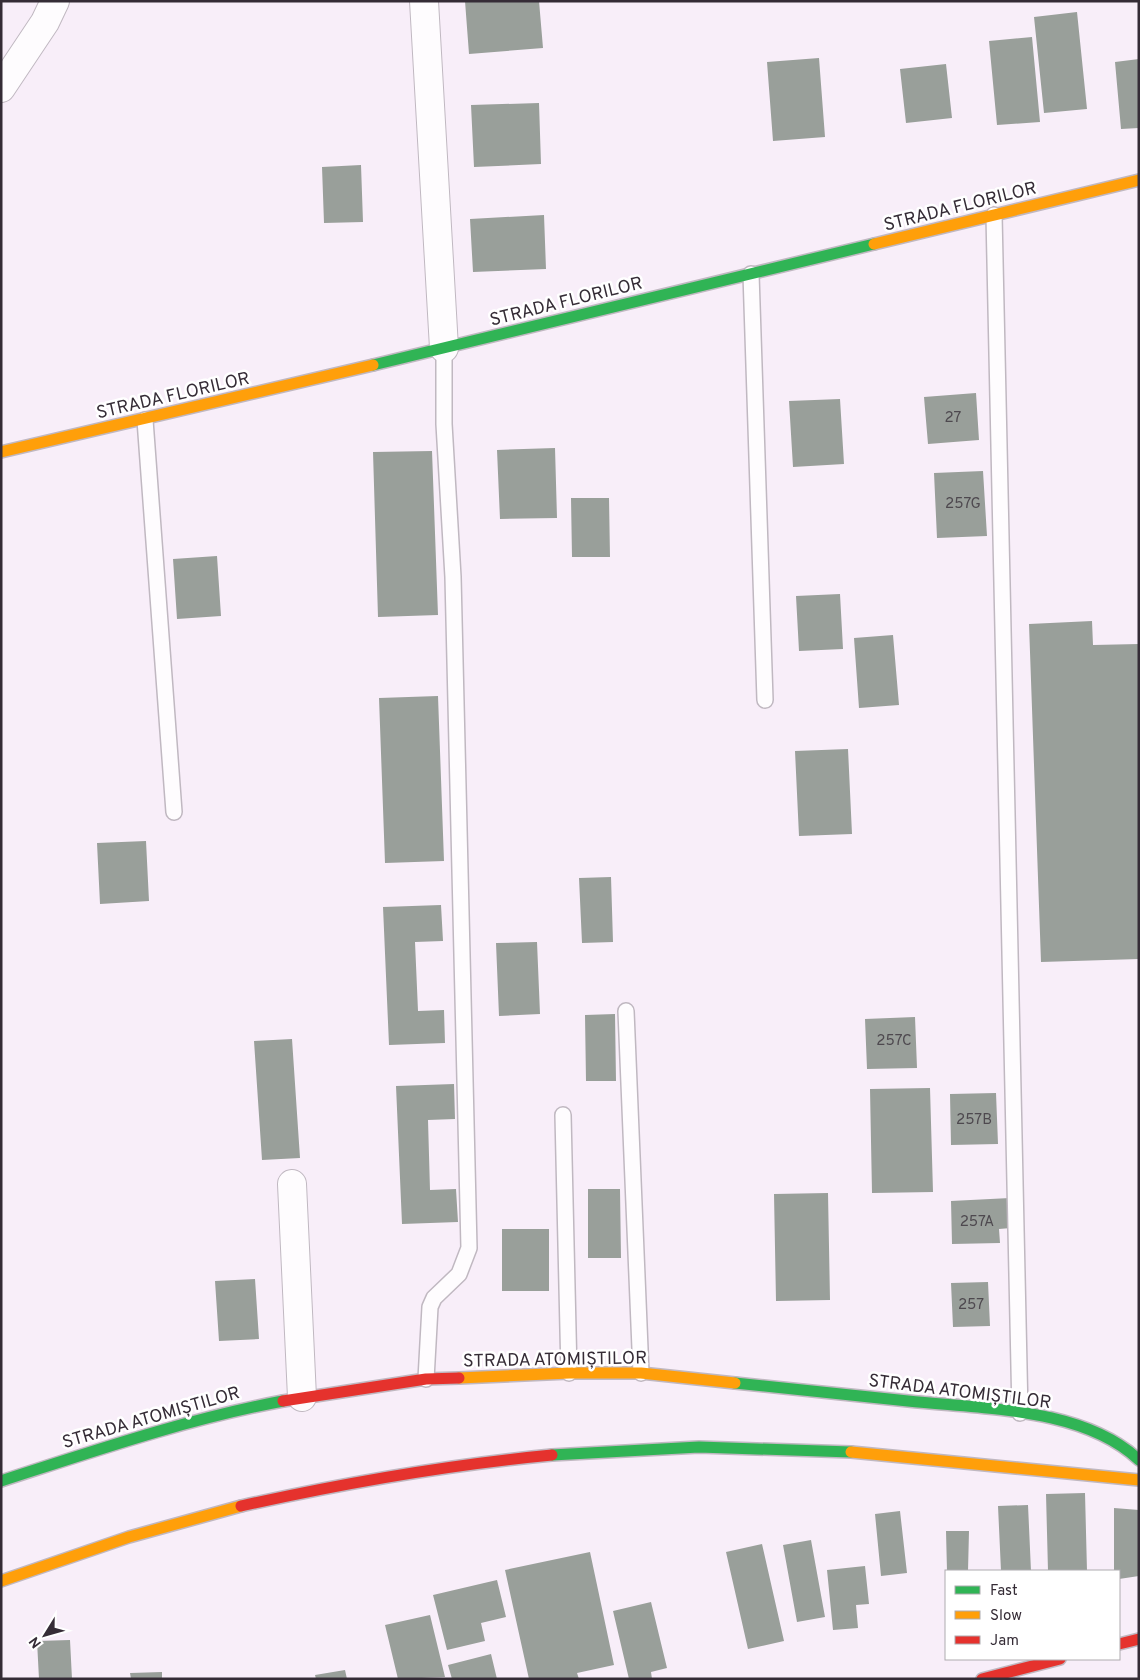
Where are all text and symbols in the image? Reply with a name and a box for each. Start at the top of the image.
street label: STRADA FLORILOR [882,177,1039,238]
street label: STRADA FLORILOR [488,272,645,333]
street label: STRADA FLORILOR [94,368,252,425]
house number: 27 [945,409,962,428]
house number: 257G [945,495,981,514]
house number: 257C [876,1032,912,1051]
house number: 257B [956,1111,992,1130]
house number: 257A [960,1213,994,1232]
house number: 257 [958,1296,984,1315]
street label: STRADA ATOMIȘTILOR [463,1347,647,1374]
street label: STRADA ATOMIȘTILOR [867,1370,1053,1415]
street label: STRADA ATOMIȘTILOR [60,1382,243,1455]
legend [945,1570,1120,1660]
text: Fast [990,1582,1018,1601]
text: Slow [990,1607,1022,1626]
north arrow [20,1610,70,1660]
text: Jam [990,1632,1019,1651]
text: N [26,1633,46,1651]

